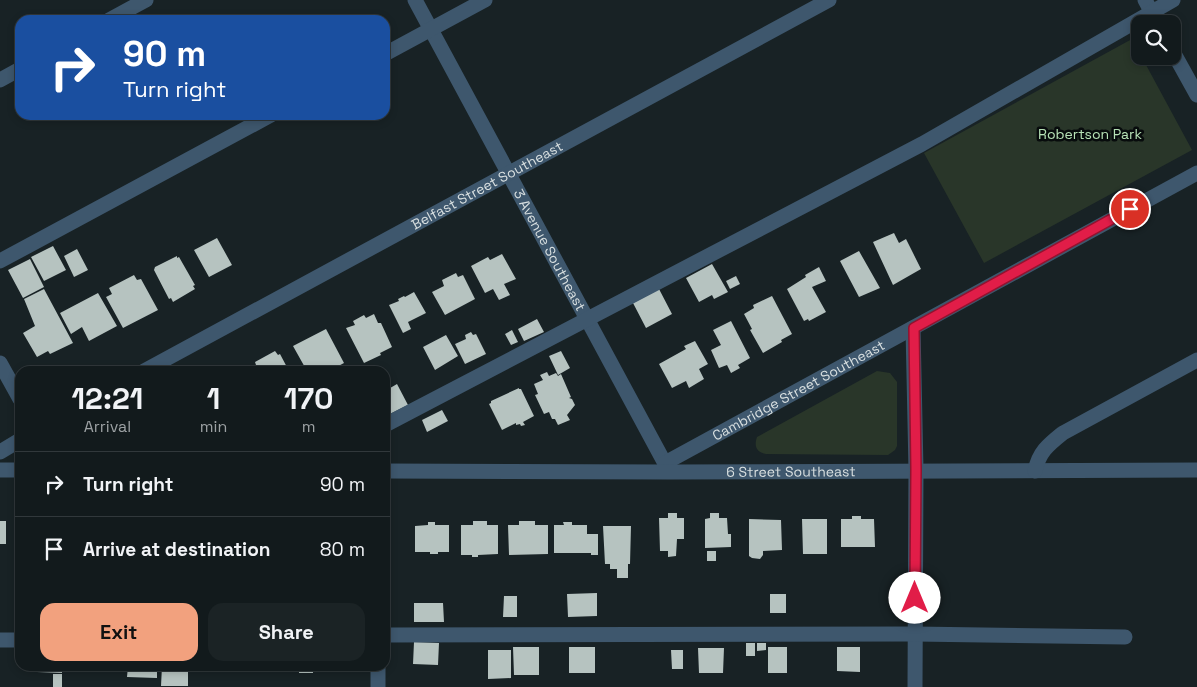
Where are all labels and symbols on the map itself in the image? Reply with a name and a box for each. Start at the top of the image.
park label: Robertson Park [1038,125,1142,143]
street label: Belfast Street Southeast [408,137,566,234]
street label: 3 Avenue Southeast [510,186,590,314]
pin [1109,188,1151,230]
street label: Cambridge Street Southeast [709,336,888,445]
street label: 6 Street Southeast [726,462,856,481]
position arrow [888,571,940,623]

